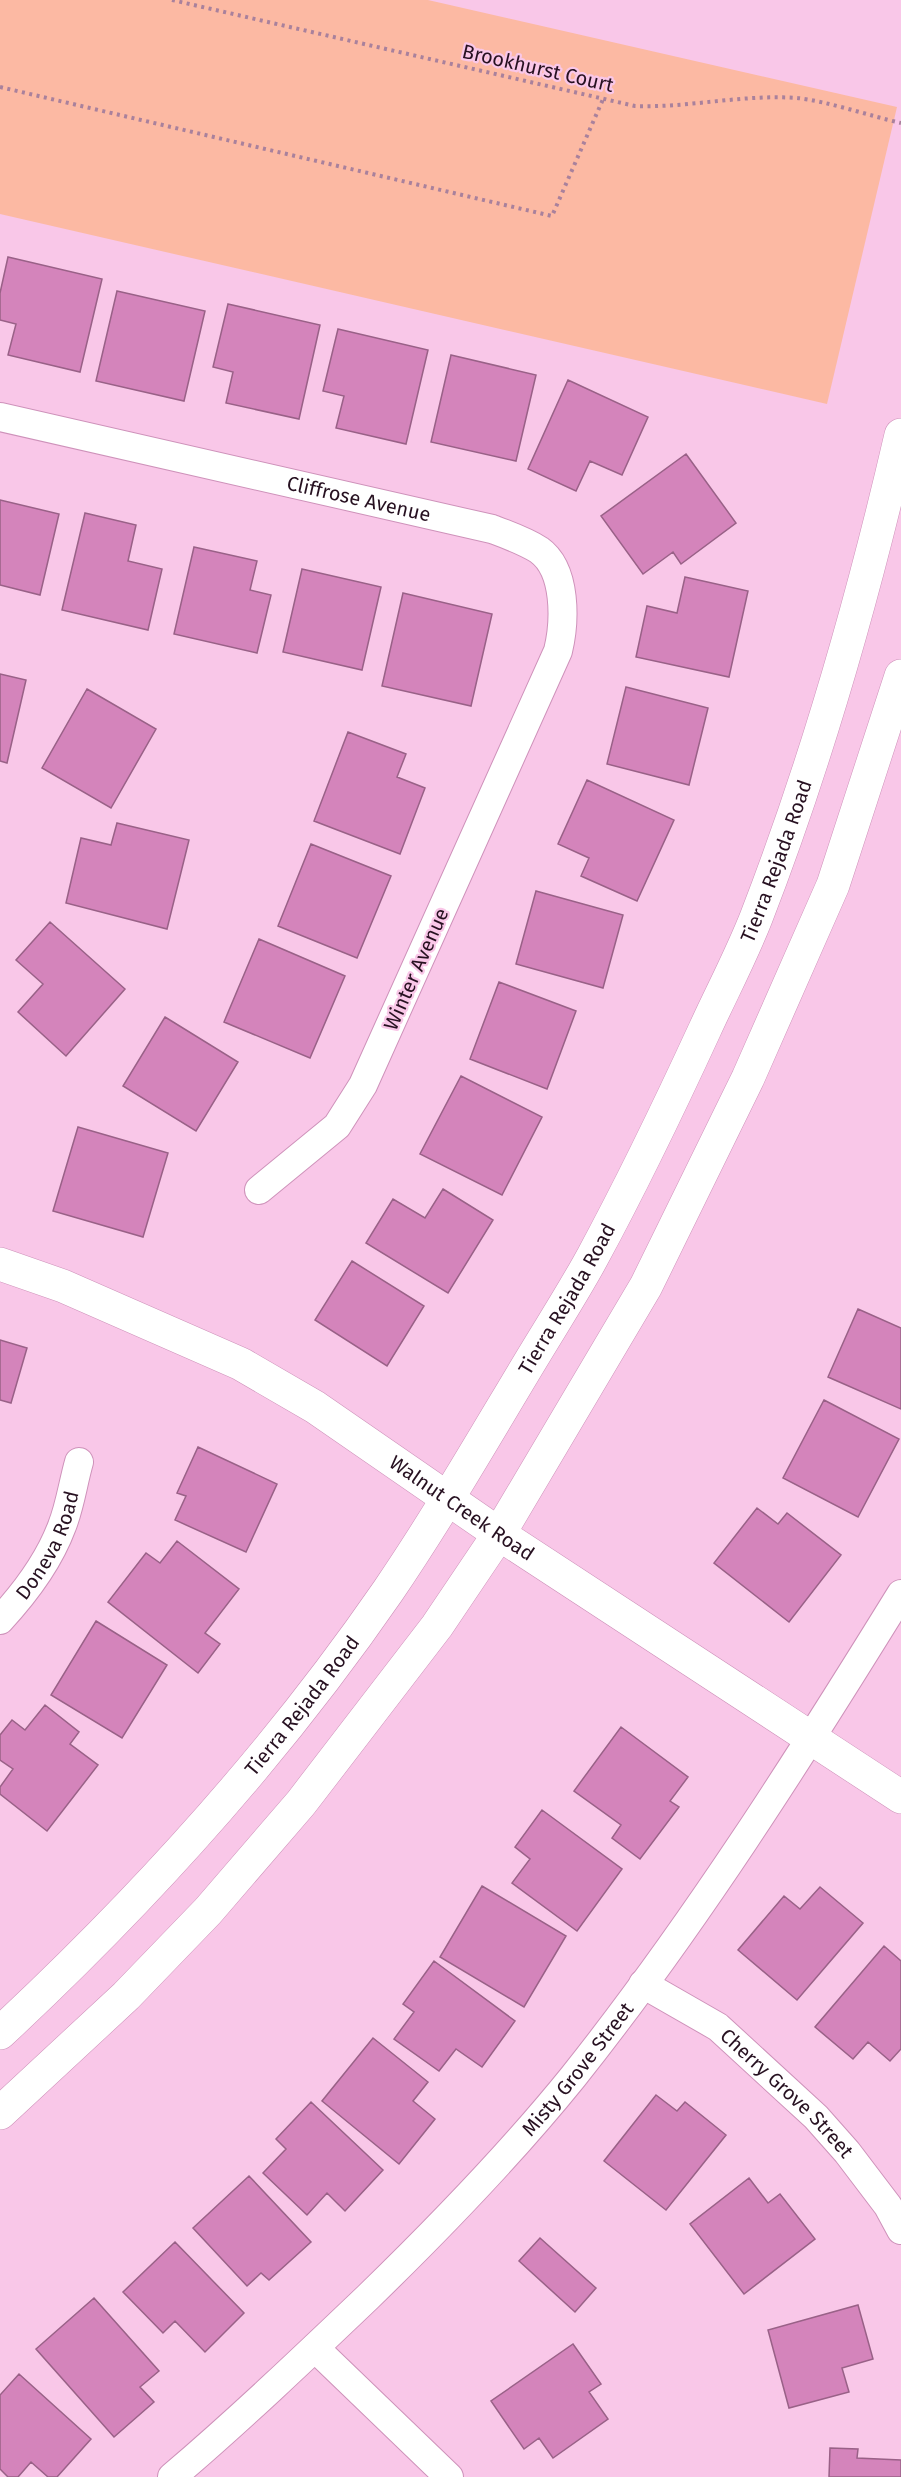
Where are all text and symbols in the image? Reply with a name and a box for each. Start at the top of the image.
street label: Brookhurst Court [460,39,617,97]
street label: Cliffrose Avenue [285,471,433,527]
street label: Tierra Rejada Road [735,777,817,946]
street label: Winter Avenue [378,904,454,1034]
street label: Tierra Rejada Road [513,1219,620,1379]
street label: Walnut Creek Road [385,1450,539,1566]
street label: Doneva Road [10,1488,84,1604]
street label: Tierra Rejada Road [240,1631,364,1781]
street label: Misty Grove Street [517,1997,639,2141]
street label: Cherry Grove Street [715,2023,859,2163]

